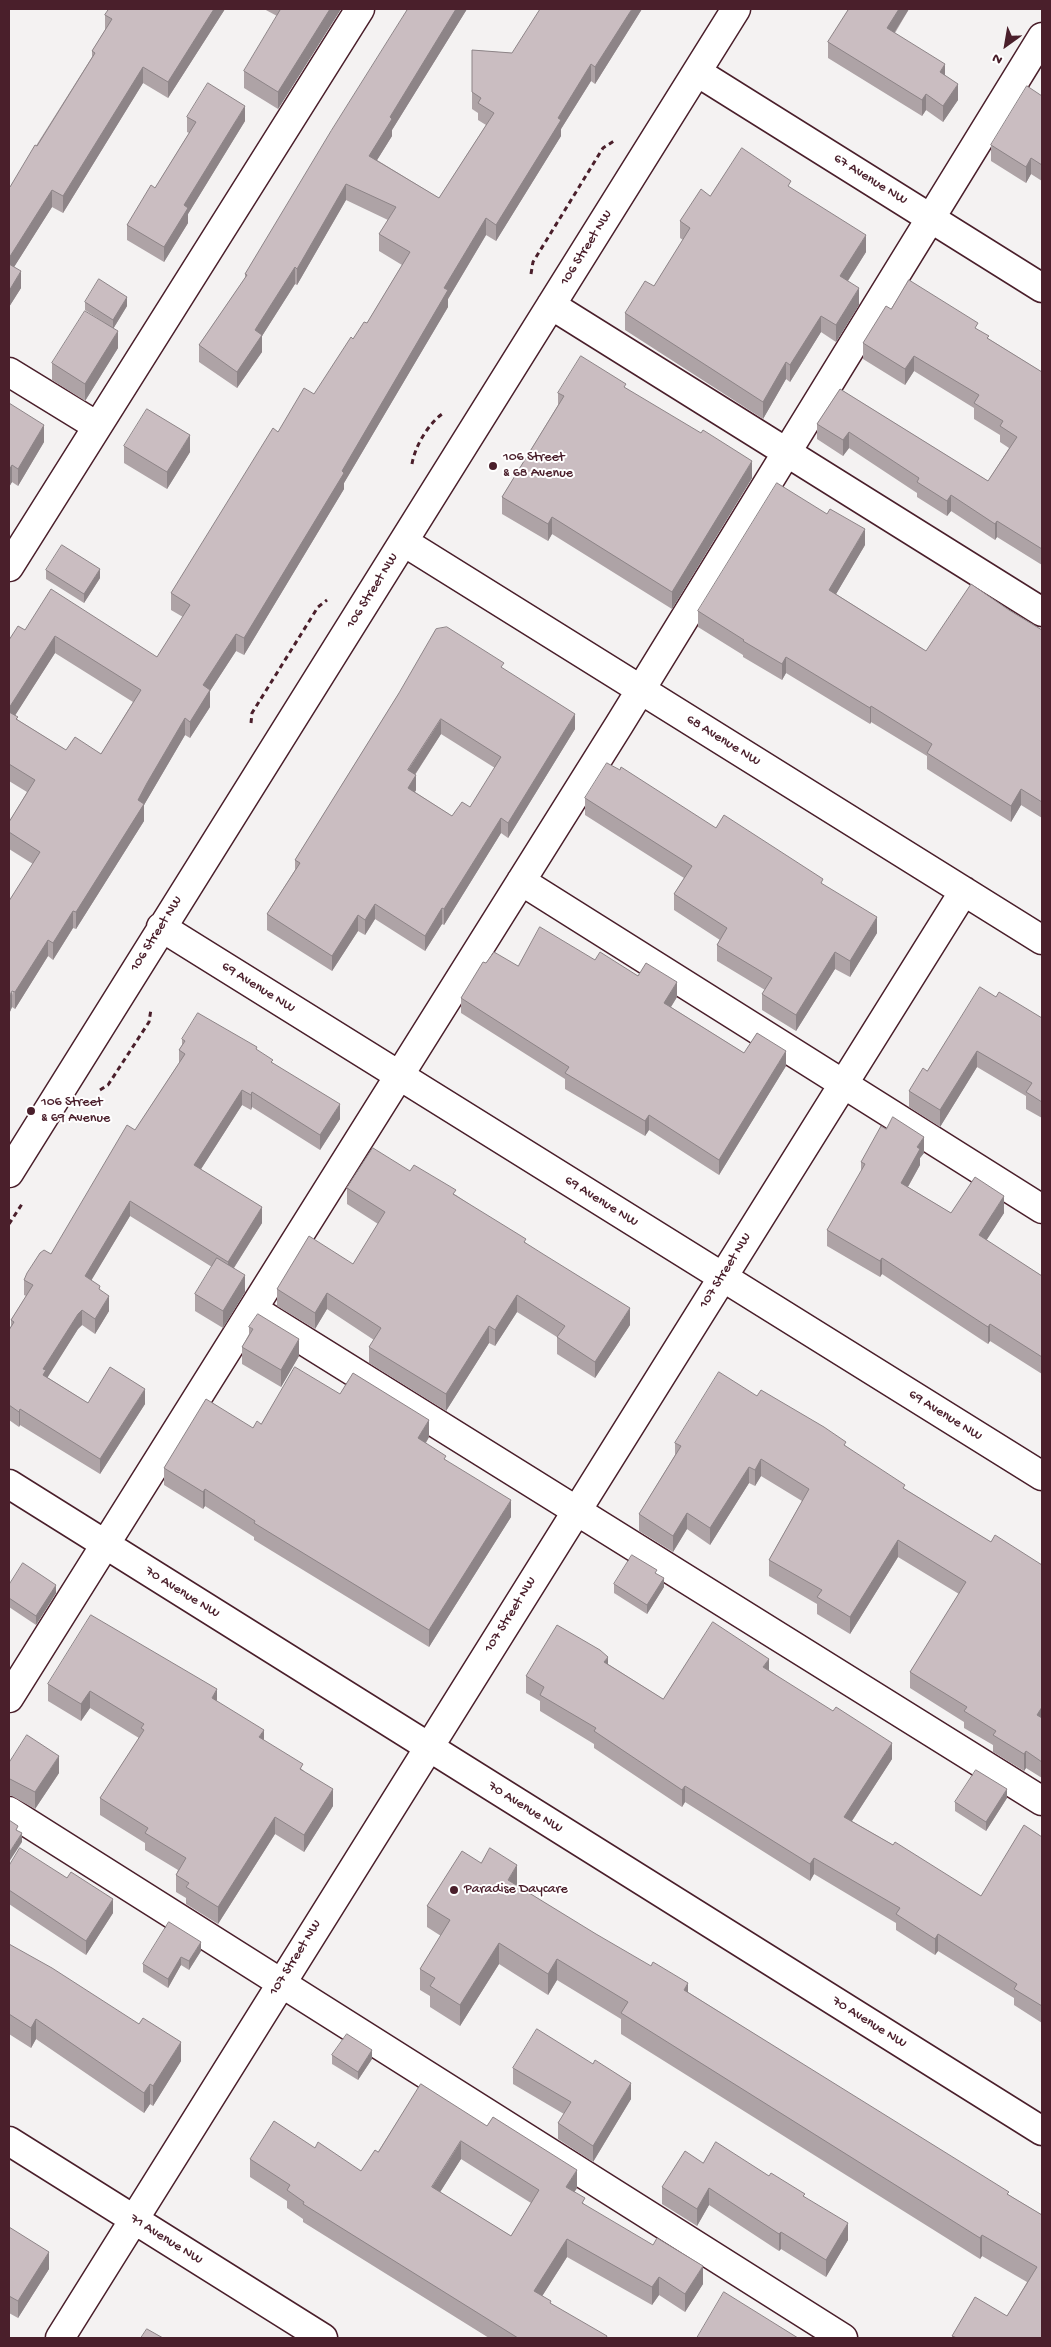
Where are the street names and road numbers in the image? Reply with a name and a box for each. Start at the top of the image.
street label: 67 Avenue NW [830,151,910,209]
street label: 106 Street NW [557,207,617,289]
street label: 106 Street NW [343,550,403,632]
street label: 68 Avenue NW [683,711,763,771]
street label: 106 Street NW [127,893,187,975]
street label: 69 Avenue NW [218,959,298,1017]
street label: 69 Avenue NW [561,1173,641,1231]
street label: 107 Street NW [696,1230,756,1312]
street label: 69 Avenue NW [905,1387,985,1445]
street label: 70 Avenue NW [142,1563,222,1623]
street label: 107 Street NW [481,1574,541,1656]
street label: 70 Avenue NW [485,1778,565,1838]
street label: 107 Street NW [266,1917,326,1999]
street label: 70 Avenue NW [829,1993,909,2053]
street label: 71 Avenue NW [126,2211,206,2269]

